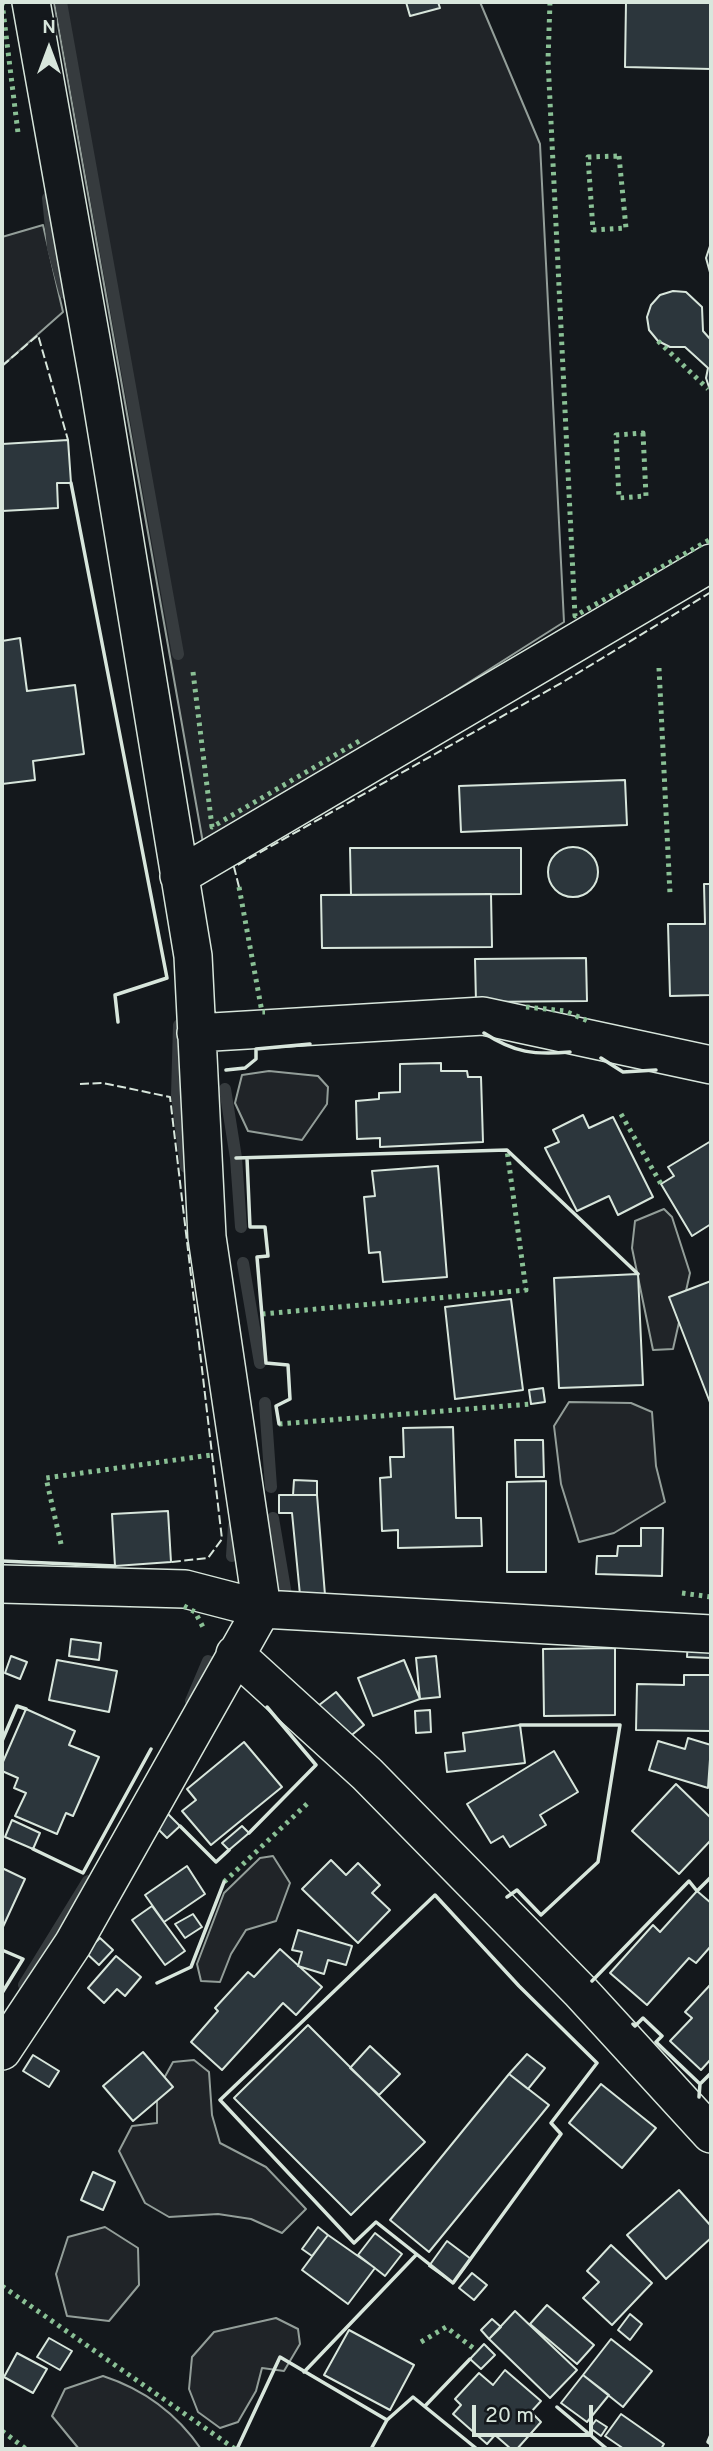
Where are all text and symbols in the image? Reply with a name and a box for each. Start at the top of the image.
north arrow [14,14,84,84]
text: N [42,16,56,40]
scale bar [475,2392,596,2436]
text: 20 m [485,2403,534,2430]

